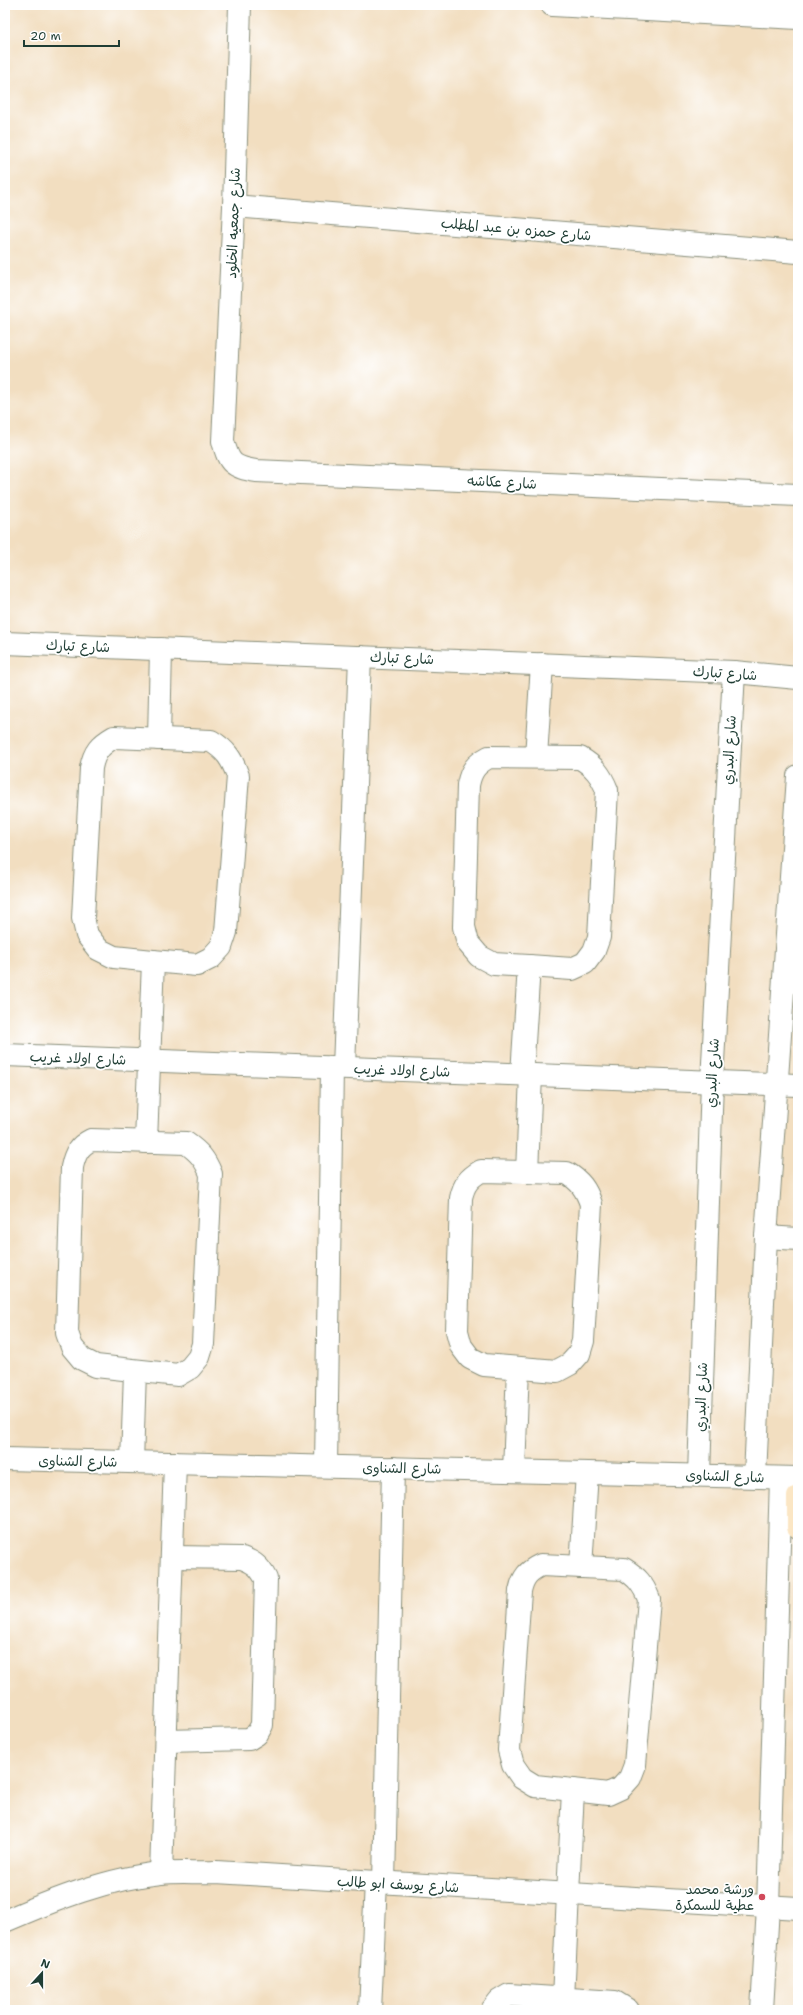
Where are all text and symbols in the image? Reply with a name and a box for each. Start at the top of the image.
scale bar [24,22,119,48]
text: 20 m [30,28,61,44]
street label: شارع جمعيه الخلود [222,167,245,279]
street label: شارع حمزه بن عبد المطلب [440,213,592,246]
street label: شارع عكاشه [467,471,537,494]
street label: شارع تبارك [46,636,110,657]
street label: شارع تبارك [370,648,434,669]
street label: شارع تبارك [692,662,758,685]
street label: شارع البدري [718,715,742,785]
street label: شارع البدري [701,1038,725,1108]
street label: شارع اولاد غريب [29,1047,127,1070]
street label: شارع اولاد غريب [353,1059,451,1082]
street label: شارع البدري [691,1362,713,1432]
street label: شارع الشناوى [38,1451,118,1472]
street label: شارع الشناوى [362,1458,442,1479]
street label: شارع الشناوى [685,1466,765,1487]
street label: شارع يوسف ابو طالب [336,1872,460,1897]
place label: ورشة محمد عطية للسمكرة [675,1880,754,1914]
marker: ورشة محمد عطية للسمكرة [757,1892,767,1902]
north arrow [22,1953,62,1993]
text: N [39,1956,52,1973]

